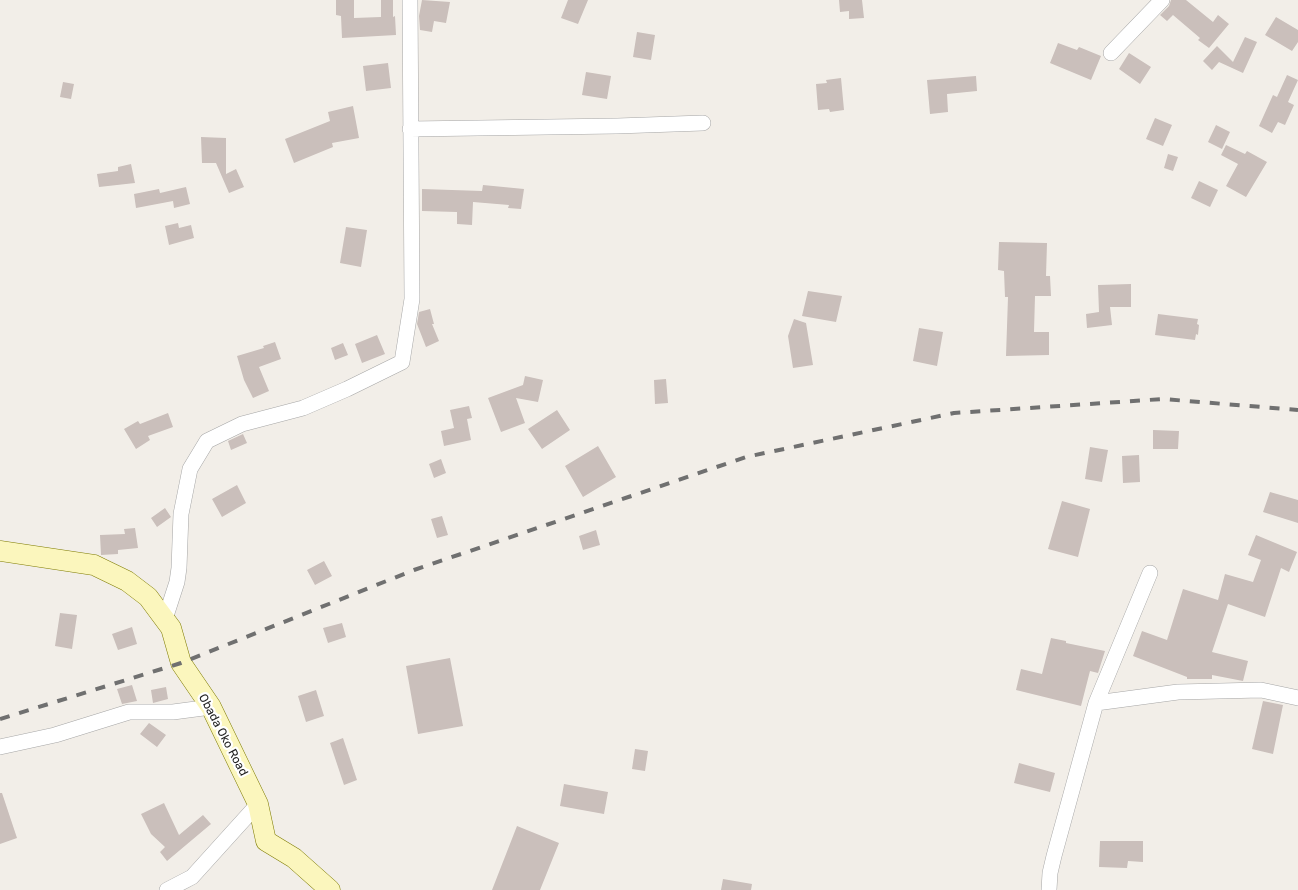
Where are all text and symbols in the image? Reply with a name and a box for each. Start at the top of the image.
street label: Obada Oko Road [195,691,251,779]

